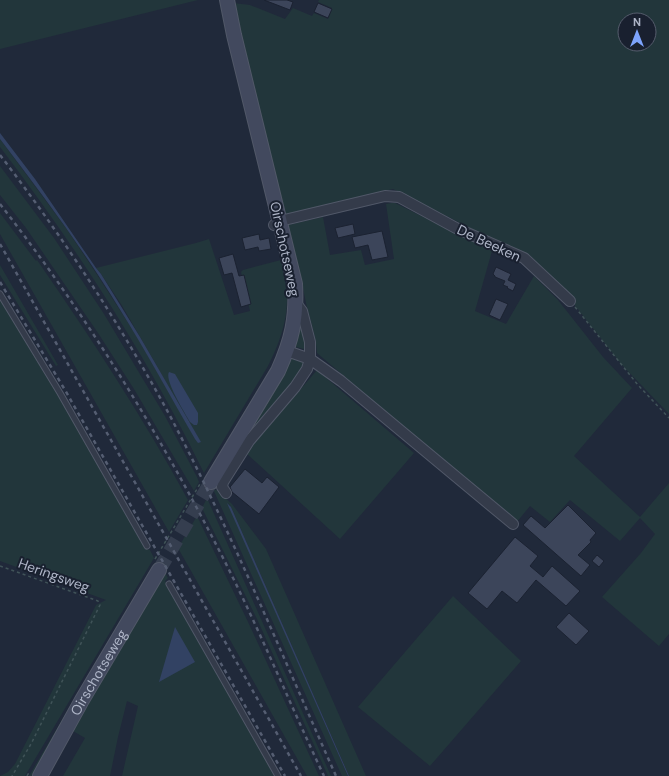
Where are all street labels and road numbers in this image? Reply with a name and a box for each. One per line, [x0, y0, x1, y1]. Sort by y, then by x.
street label: Oirschotseweg [266, 200, 304, 298]
street label: De Beeken [454, 220, 524, 266]
street label: Heringsweg [16, 554, 92, 596]
street label: Oirschotseweg [66, 626, 131, 719]

